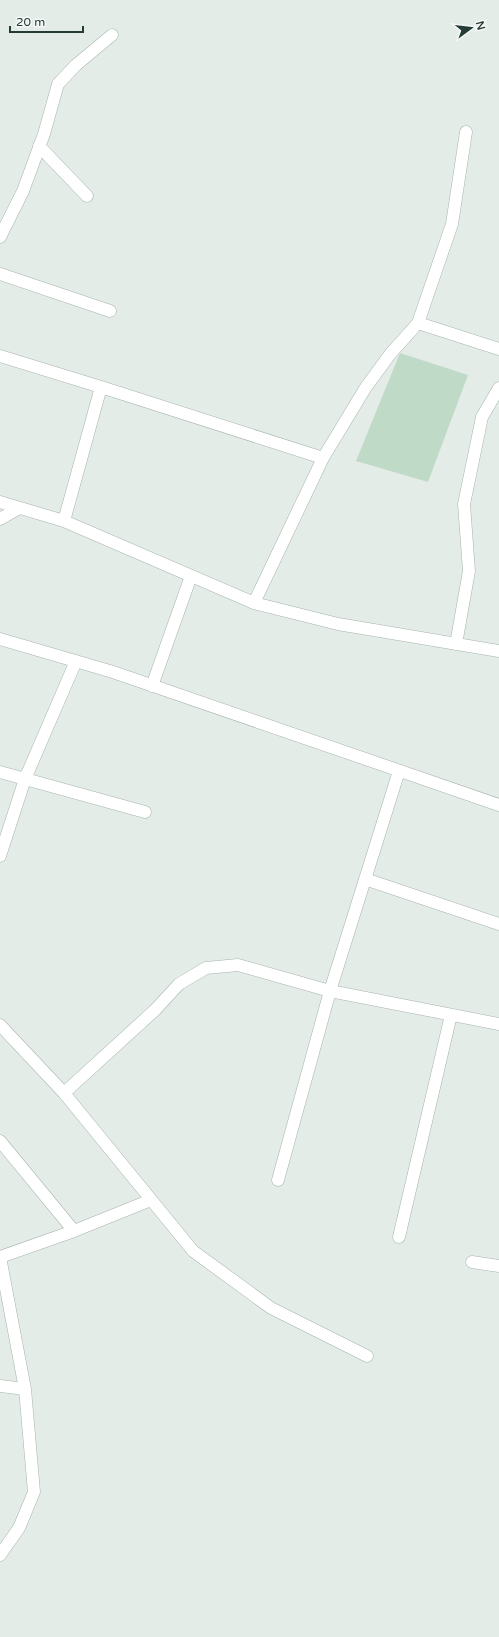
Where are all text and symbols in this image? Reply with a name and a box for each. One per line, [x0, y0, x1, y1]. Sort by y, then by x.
scale bar [10, 8, 83, 34]
north arrow [451, 8, 491, 48]
text: 20 m [16, 15, 45, 29]
text: N [473, 20, 488, 31]

